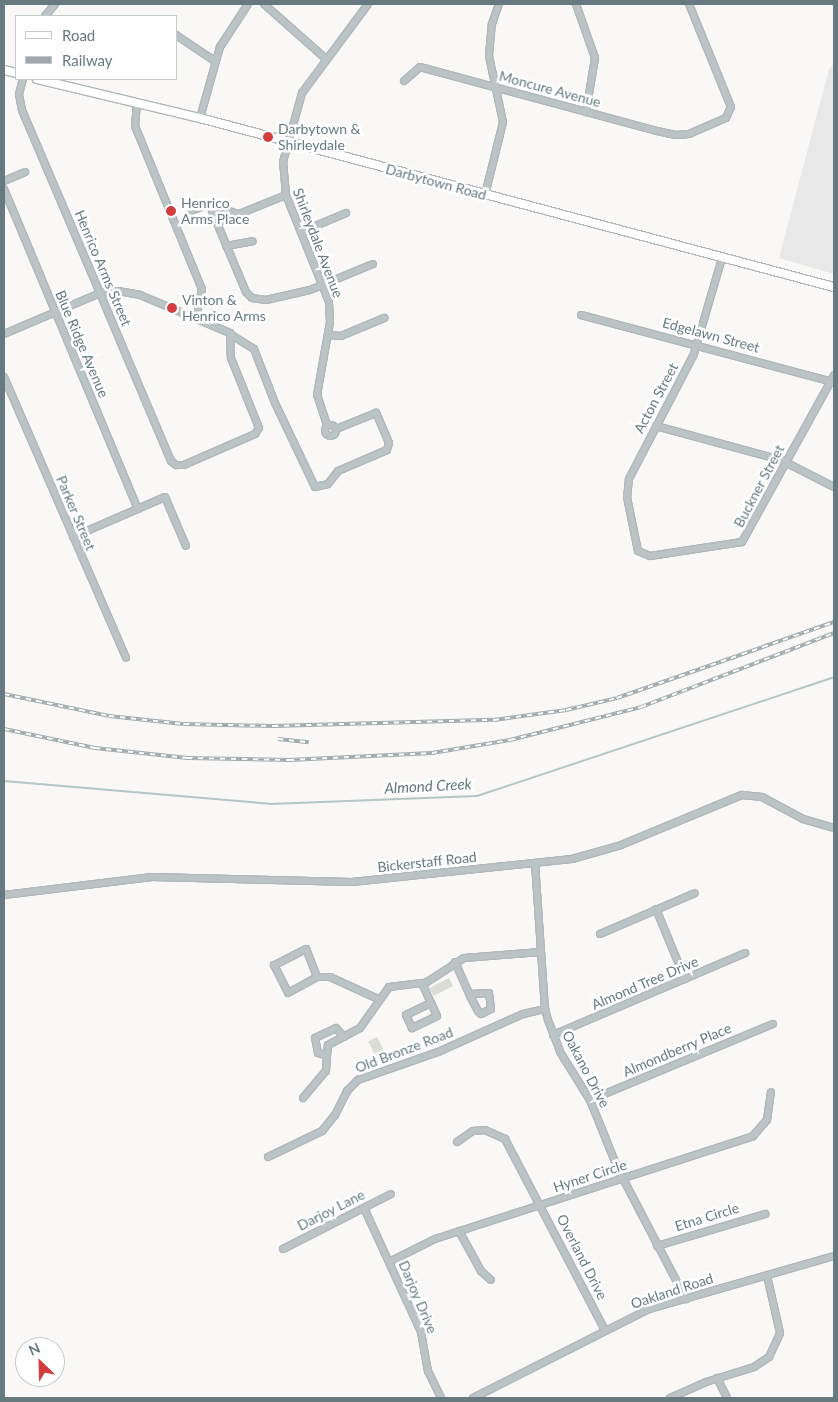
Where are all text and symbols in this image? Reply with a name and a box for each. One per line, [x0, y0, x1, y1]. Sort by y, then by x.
legend [15, 15, 178, 80]
text: Road [62, 26, 95, 44]
text: Railway [62, 51, 113, 69]
street label: Moncure Avenue [497, 67, 603, 111]
place label: Darbytown & Shirleydale [278, 121, 361, 154]
marker: Darbytown & Shirleydale [262, 131, 274, 143]
street label: Darbytown Road [384, 160, 488, 204]
street label: Shirleydale Avenue [289, 186, 347, 300]
place label: Henrico Arms Place [181, 195, 249, 228]
marker: Henrico Arms Place [165, 205, 177, 217]
street label: Henrico Arms Street [71, 207, 135, 329]
street label: Blue Ridge Avenue [52, 288, 112, 400]
place label: Vinton & Henrico Arms [182, 292, 266, 324]
marker: Vinton & Henrico Arms [166, 302, 178, 314]
street label: Edgelawn Street [661, 314, 761, 356]
street label: Acton Street [630, 360, 682, 436]
street label: Buckner Street [730, 442, 788, 530]
street label: Parker Street [53, 473, 99, 553]
water label: Almond Creek [384, 775, 472, 797]
street label: Bickerstaff Road [376, 848, 478, 876]
street label: Almond Tree Drive [589, 953, 701, 1013]
street label: Almondberry Place [620, 1019, 734, 1081]
street label: Old Bronze Road [353, 1024, 455, 1076]
street label: Oakano Drive [559, 1028, 613, 1110]
street label: Hyner Circle [551, 1156, 629, 1196]
street label: Darjoy Lane [294, 1186, 368, 1234]
street label: Etna Circle [673, 1199, 741, 1235]
street label: Overland Drive [553, 1212, 611, 1302]
street label: Darjoy Drive [395, 1258, 441, 1336]
street label: Oakland Road [629, 1270, 715, 1312]
north arrow [15, 1337, 65, 1387]
text: N [26, 1339, 42, 1359]

